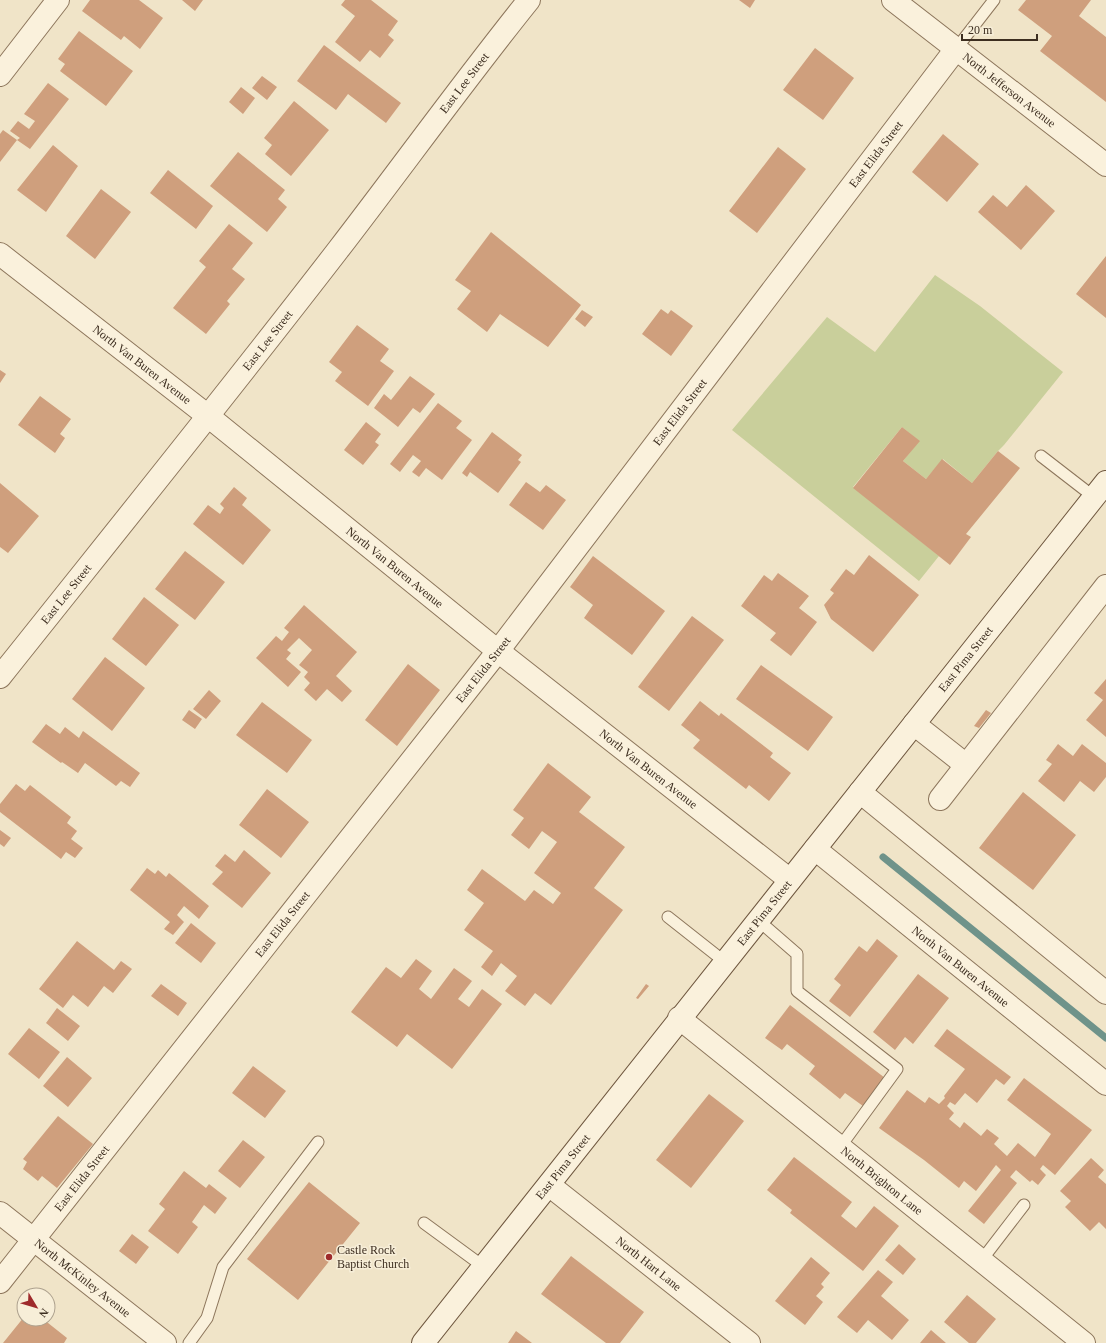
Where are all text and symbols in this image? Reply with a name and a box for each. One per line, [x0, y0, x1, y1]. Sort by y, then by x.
scale bar [962, 16, 1037, 42]
text: 20 m [968, 23, 993, 37]
street label: East Lee Street [437, 49, 492, 116]
street label: North Jefferson Avenue [960, 50, 1058, 130]
street label: East Elida Street [846, 118, 906, 190]
street label: East Lee Street [240, 307, 296, 373]
street label: North Van Buren Avenue [90, 322, 194, 407]
street label: East Elida Street [650, 375, 710, 448]
street label: North Van Buren Avenue [343, 524, 446, 611]
street label: East Lee Street [38, 561, 95, 627]
street label: East Pima Street [935, 623, 996, 695]
street label: East Elida Street [453, 633, 514, 705]
street label: North Van Buren Avenue [597, 726, 700, 812]
street label: East Pima Street [734, 877, 795, 948]
street label: East Elida Street [252, 888, 313, 960]
street label: North Van Buren Avenue [909, 923, 1012, 1010]
street label: East Pima Street [533, 1131, 593, 1202]
street label: East Elida Street [51, 1142, 112, 1214]
street label: North Brighton Lane [838, 1144, 925, 1218]
street label: North Hart Lane [613, 1234, 684, 1294]
street label: North McKinley Avenue [32, 1236, 134, 1320]
place label: Castle Rock Baptist Church [337, 1243, 409, 1271]
marker: Castle Rock Baptist Church [324, 1252, 334, 1262]
north arrow [16, 1287, 56, 1327]

